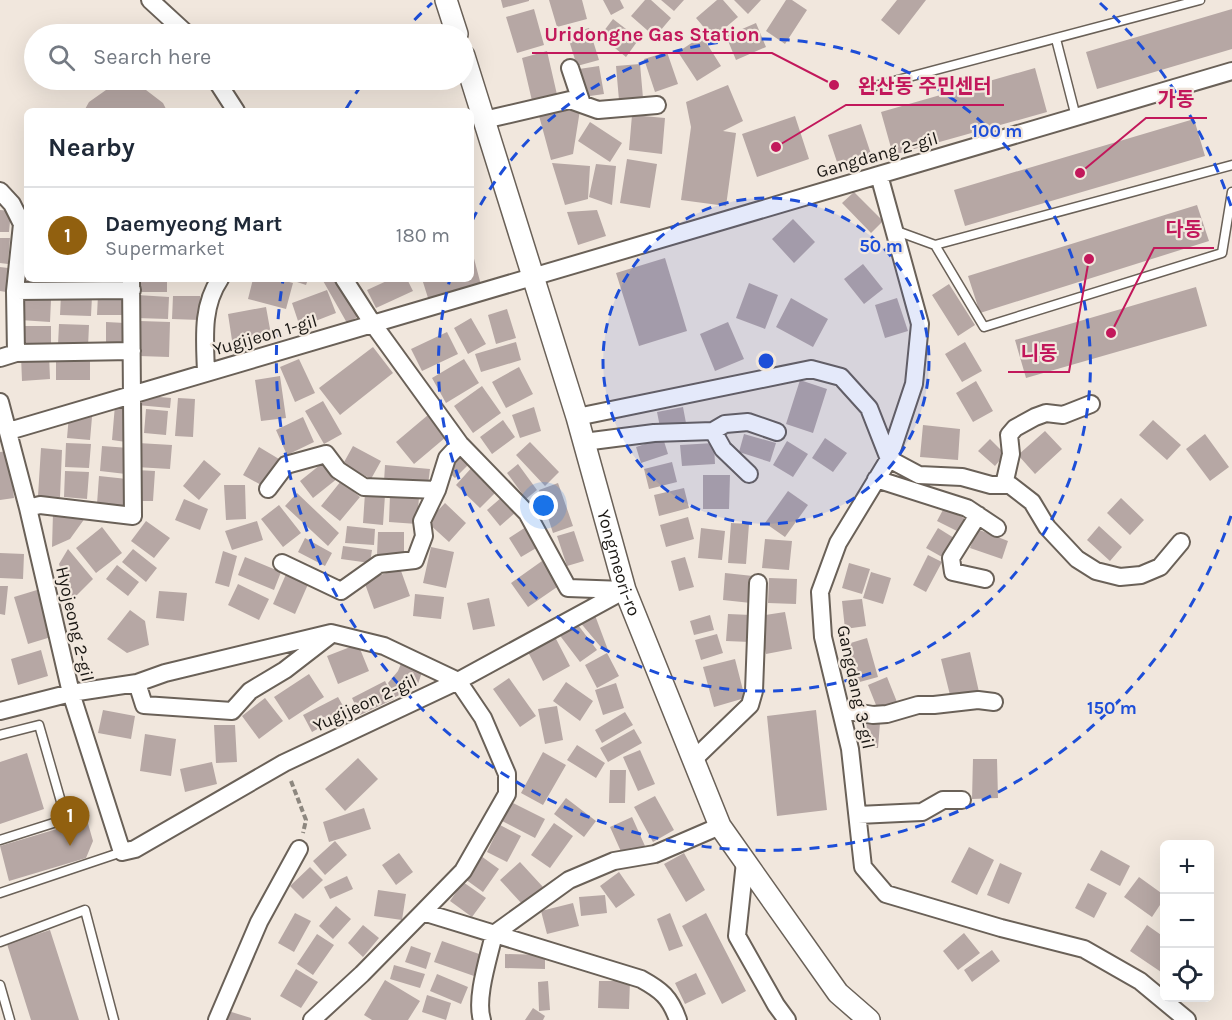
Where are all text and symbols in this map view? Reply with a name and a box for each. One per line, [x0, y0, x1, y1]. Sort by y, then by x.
callout: Uridongne Gas Station [532, 15, 772, 53]
text: Uridongne Gas Station [544, 23, 760, 46]
search box [24, 24, 474, 90]
icon: search [45, 41, 78, 74]
text: Search here [93, 44, 211, 70]
callout: 완산동 주민센터 [846, 67, 1004, 105]
text: 완산동 주민센터 [858, 75, 992, 98]
callout: 가동 [1146, 80, 1207, 118]
text: 가동 [1158, 88, 1194, 111]
text: 100 m [972, 120, 1022, 142]
street label: Gangdang 2-gil [814, 127, 940, 183]
text: Nearby [48, 132, 135, 163]
callout: 다동 [1154, 210, 1214, 248]
text: Daemyeong Mart [105, 211, 282, 237]
text: 다동 [1166, 218, 1202, 241]
text: 1 [64, 224, 71, 247]
text: 180 m [396, 224, 450, 247]
text: 50 m [859, 235, 903, 257]
text: Supermarket [105, 237, 224, 260]
street label: Yugijeon 1-gil [210, 310, 320, 360]
callout: 니동 [1008, 334, 1069, 372]
text: 니동 [1021, 342, 1057, 365]
centre of rings [756, 351, 776, 371]
your location [529, 491, 558, 520]
street label: Yongmeori-ro [592, 507, 645, 619]
street label: Hyojeong 2-gil [51, 564, 99, 684]
street label: Gangdang 3-gil [832, 623, 880, 751]
street label: Yugijeon 2-gil [309, 669, 421, 737]
text: 150 m [1087, 697, 1137, 719]
pin: 1 [50, 796, 90, 846]
map controls [1160, 840, 1214, 1002]
button: + [1160, 840, 1214, 894]
button: − [1160, 894, 1214, 948]
button: locate [1160, 948, 1214, 1002]

